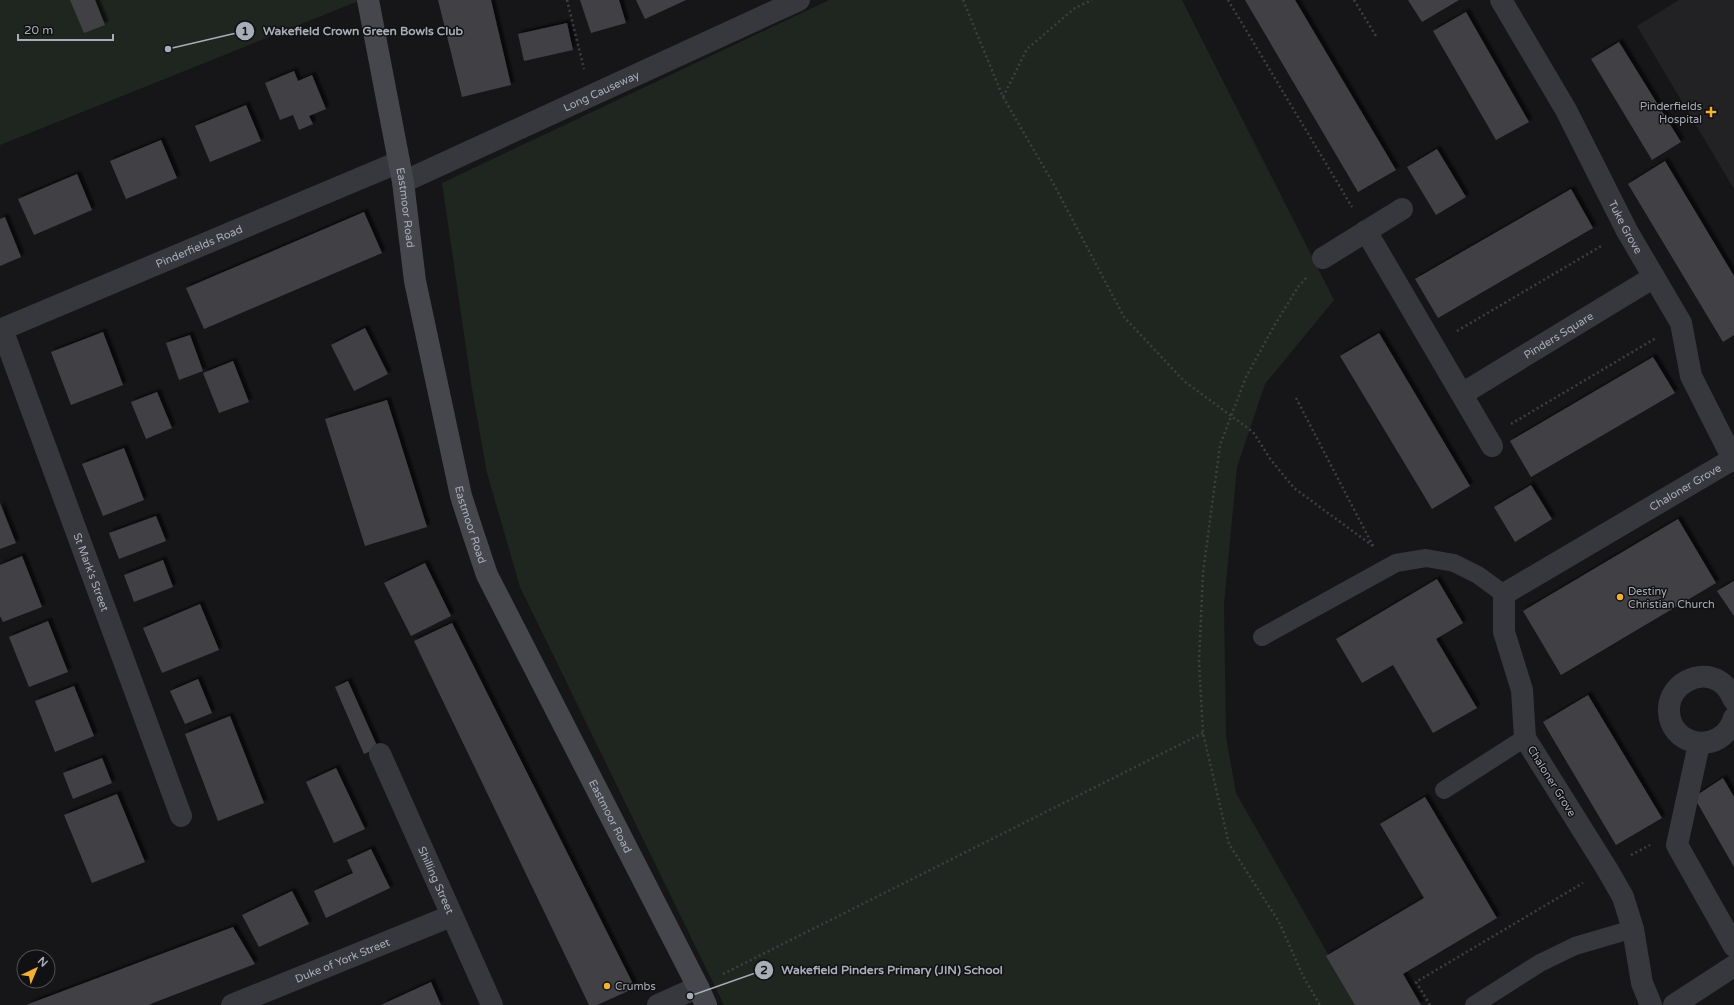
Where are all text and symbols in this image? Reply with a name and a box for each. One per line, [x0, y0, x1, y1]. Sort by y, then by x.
scale bar [18, 16, 113, 42]
callout: Wakefield Crown Green Bowls Club [235, 19, 471, 43]
text: 20 m [24, 23, 53, 37]
text: 1 [241, 24, 249, 38]
text: Wakefield Crown Green Bowls Club [263, 24, 463, 38]
street label: Long Causeway [561, 68, 641, 114]
place label: Pinderfields Hospital [1640, 100, 1702, 126]
marker: Pinderfields Hospital [1705, 106, 1717, 118]
street label: Eastmoor Road [393, 166, 417, 249]
street label: Tuke Grove [1606, 198, 1645, 256]
street label: Pinderfields Road [154, 223, 245, 271]
street label: Pinders Square [1522, 309, 1596, 362]
street label: Chaloner Grove [1647, 461, 1724, 514]
street label: Eastmoor Road [452, 485, 489, 565]
street label: St Mark's Street [71, 531, 111, 613]
place label: Destiny Christian Church [1628, 585, 1715, 611]
marker: Destiny Christian Church [1615, 592, 1625, 602]
street label: Chaloner Grove [1525, 744, 1579, 819]
street label: Eastmoor Road [586, 777, 634, 855]
street label: Shilling Street [415, 845, 456, 916]
street label: Duke of York Street [293, 936, 392, 986]
north arrow [16, 949, 56, 989]
text: N [35, 954, 50, 970]
callout: Wakefield Pinders Primary (JIN) School [754, 958, 1011, 982]
text: 2 [760, 963, 768, 977]
text: Wakefield Pinders Primary (JIN) School [781, 963, 1003, 978]
place label: Crumbs [615, 980, 656, 993]
marker: Crumbs [602, 981, 612, 991]

